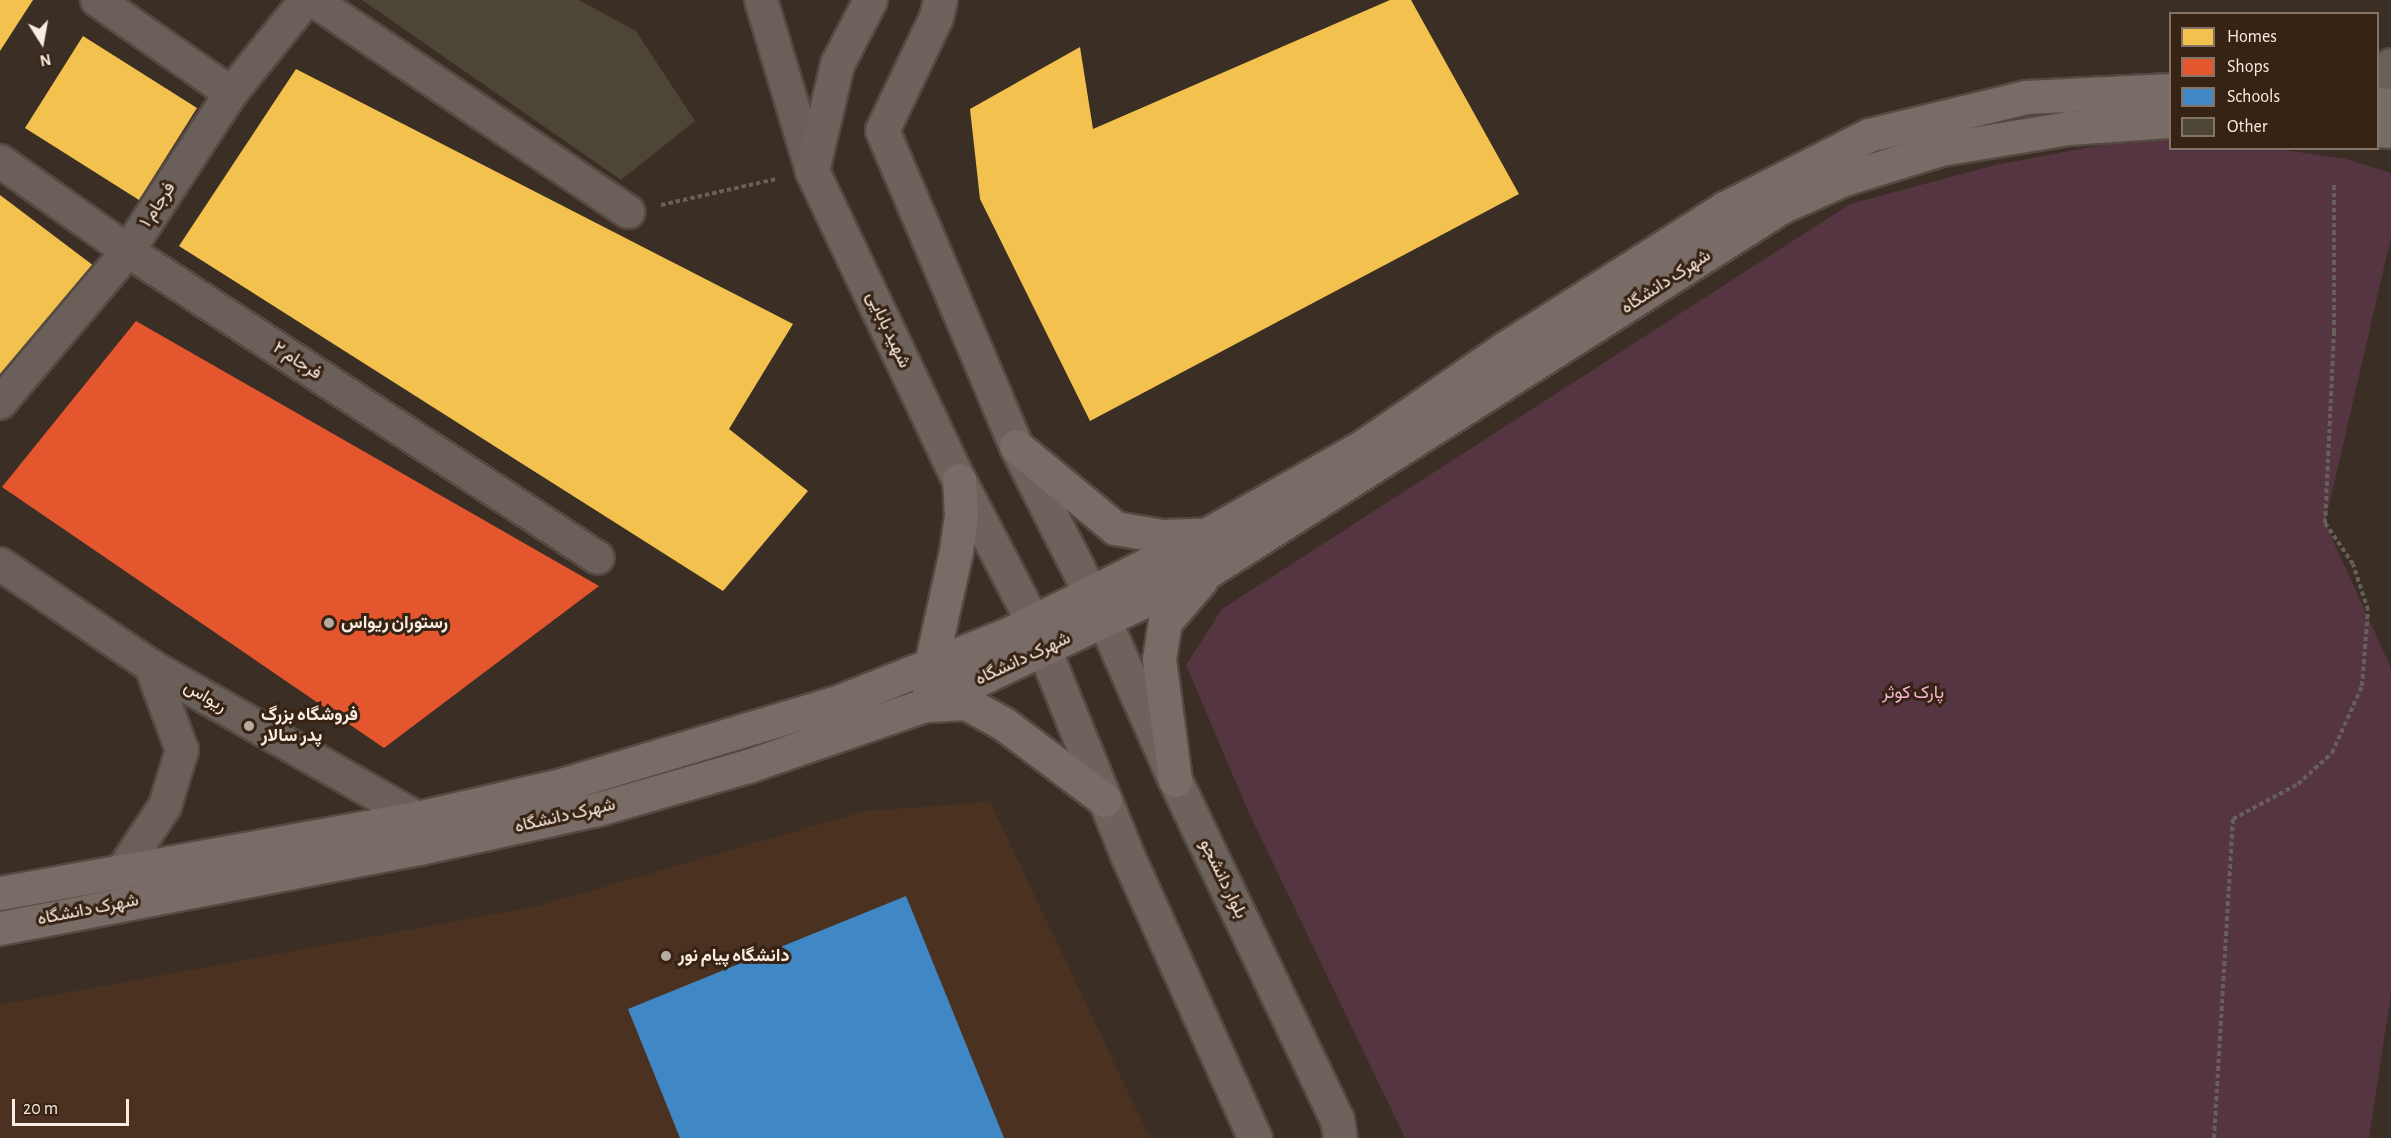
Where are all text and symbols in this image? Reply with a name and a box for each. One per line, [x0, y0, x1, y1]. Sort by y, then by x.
north arrow [12, 12, 72, 72]
legend [2169, 12, 2379, 150]
text: Homes [2227, 28, 2277, 46]
text: N [38, 51, 52, 69]
text: Shops [2227, 58, 2269, 76]
text: Schools [2227, 88, 2280, 106]
text: Other [2227, 118, 2268, 136]
street label: فرجام ۱ [135, 178, 181, 232]
street label: شهرک دانشگاه [1617, 245, 1715, 319]
street label: شهید بابایی [861, 288, 915, 372]
street label: فرجام ۲ [269, 337, 325, 385]
place label: رستوران ریواس [341, 612, 448, 634]
marker: رستوران ریواس [322, 616, 336, 630]
street label: شهرک دانشگاه [972, 628, 1074, 690]
street label: ریواس [180, 676, 230, 718]
park label: پارک کوثر [1882, 682, 1944, 704]
place label: فروشگاه بزرگ پدر سالار [261, 705, 358, 748]
marker: فروشگاه بزرگ پدر سالار [242, 719, 256, 733]
street label: شهرک دانشگاه [513, 794, 617, 838]
street label: بلوار دانشجو [1195, 836, 1251, 922]
street label: شهرک دانشگاه [36, 890, 140, 930]
place label: دانشگاه پیام نور [678, 945, 789, 967]
marker: دانشگاه پیام نور [659, 949, 673, 963]
scale bar [15, 1087, 132, 1125]
text: 20 m [23, 1100, 58, 1118]

